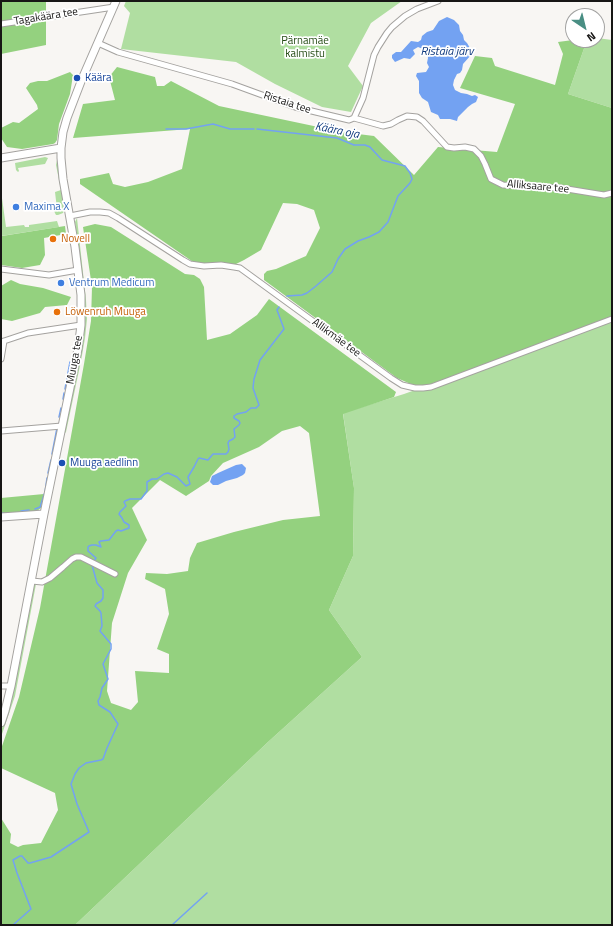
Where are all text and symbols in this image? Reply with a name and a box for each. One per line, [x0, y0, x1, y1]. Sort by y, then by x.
street label: Tagakäära tee [13, 5, 79, 29]
north arrow [565, 8, 605, 48]
text: N [584, 28, 599, 46]
park label: Pärnamäe kalmistu [281, 34, 329, 60]
water label: Ristaia järv [420, 45, 474, 59]
place label: Käära [85, 71, 112, 85]
marker: Käära [72, 73, 82, 83]
street label: Ristaia tee [262, 89, 312, 117]
water label: Käära oja [314, 120, 360, 142]
street label: Alliksaare tee [506, 178, 570, 196]
place label: Maxima X [24, 200, 69, 214]
marker: Maxima X [11, 202, 21, 212]
place label: Novell [61, 232, 90, 246]
marker: Novell [48, 234, 58, 244]
place label: Ventrum Medicum [69, 276, 154, 290]
marker: Ventrum Medicum [56, 278, 66, 288]
place label: Löwenruh Muuga [65, 305, 146, 319]
marker: Löwenruh Muuga [52, 307, 62, 317]
street label: Allikmäe tee [309, 316, 363, 360]
street label: Muuga tee [64, 334, 86, 386]
place label: Muuga aedlinn [70, 456, 138, 470]
marker: Muuga aedlinn [57, 458, 67, 468]

